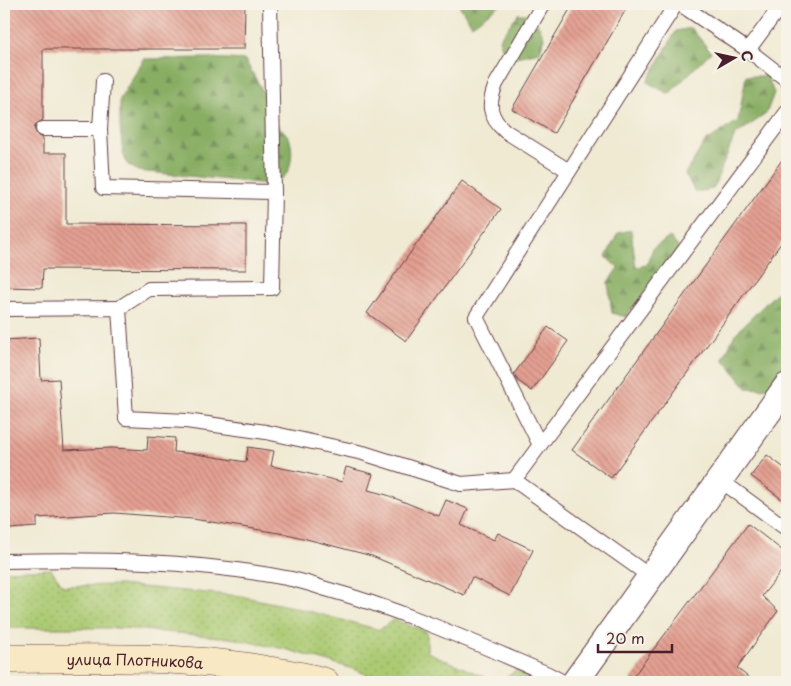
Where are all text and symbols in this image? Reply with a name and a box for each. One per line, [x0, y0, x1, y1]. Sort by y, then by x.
north arrow [708, 32, 758, 82]
text: С [736, 49, 759, 63]
scale bar [598, 621, 672, 653]
text: 20 m [606, 626, 645, 649]
street label: улица Плотникова [66, 647, 205, 674]

